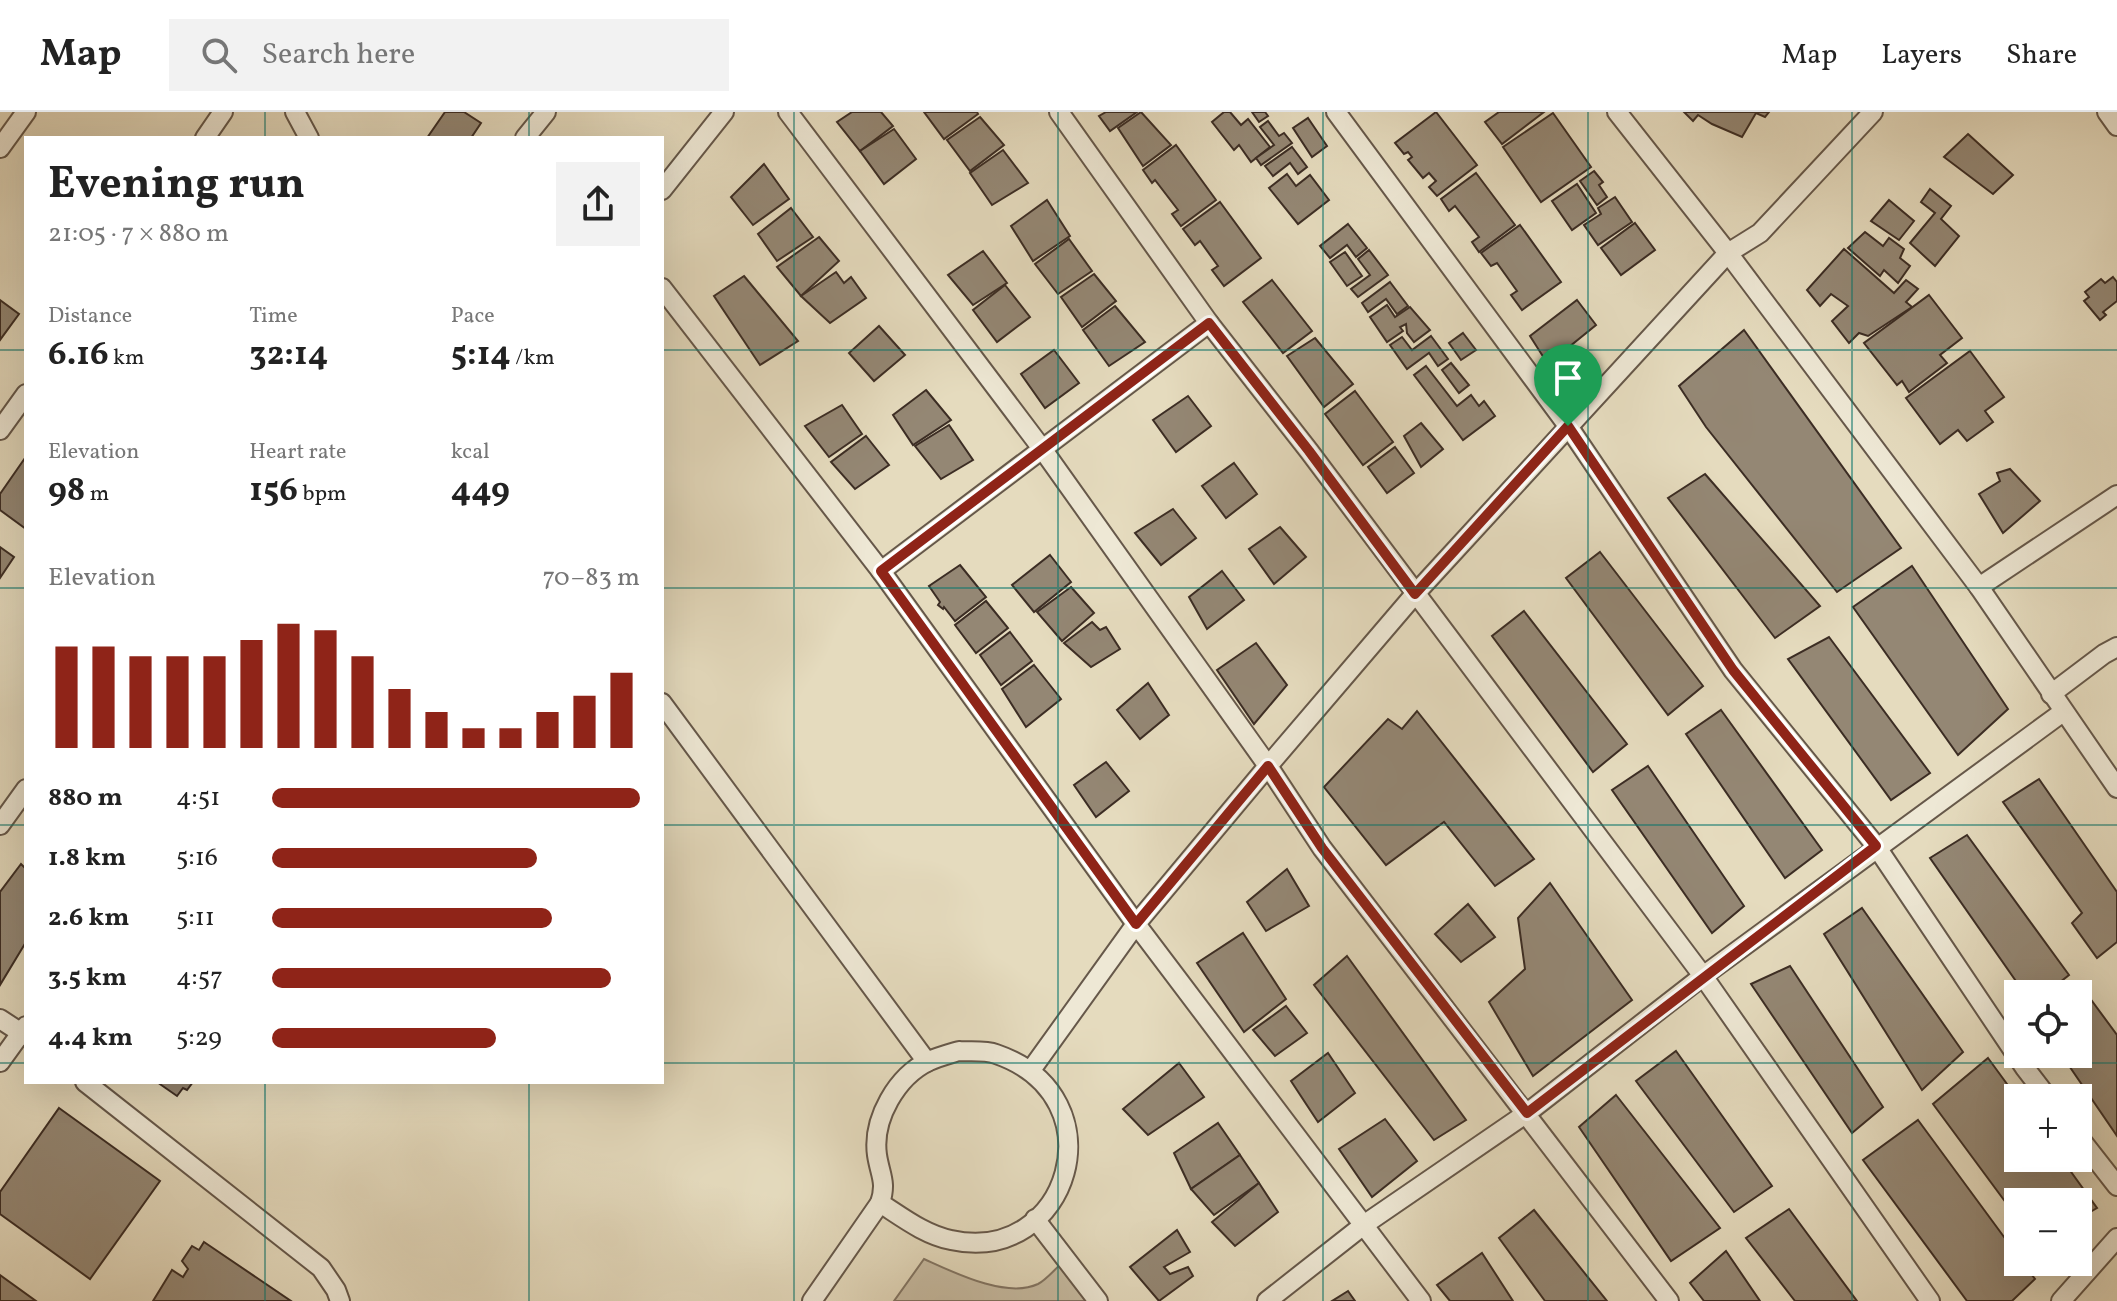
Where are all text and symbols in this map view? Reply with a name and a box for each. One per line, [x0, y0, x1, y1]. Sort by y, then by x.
search box [169, 19, 729, 91]
text: Map [40, 29, 121, 82]
icon: search [197, 33, 241, 77]
text: Search here [261, 34, 415, 76]
text: Map [1781, 36, 1837, 75]
text: Layers [1881, 36, 1962, 75]
text: Share [2006, 36, 2077, 75]
text: Evening run [48, 155, 305, 216]
button: share [556, 162, 640, 246]
text: 21:05 · 7 × 880 m [48, 216, 229, 252]
text: Distance [48, 301, 132, 332]
text: Time [249, 301, 298, 332]
text: Pace [451, 301, 495, 332]
text: 6.16 [48, 332, 109, 379]
text: 32:14 [249, 332, 328, 379]
text: 5:14 [451, 332, 511, 379]
text: km [109, 343, 145, 374]
text: /km [511, 343, 555, 374]
pin [1534, 344, 1602, 426]
icon: arrive [1546, 356, 1590, 400]
text: Elevation [48, 437, 139, 468]
text: Heart rate [249, 437, 346, 468]
text: kcal [451, 437, 490, 468]
text: 98 [48, 468, 85, 515]
text: 156 [249, 468, 298, 515]
text: 449 [451, 468, 510, 515]
text: m [85, 479, 109, 510]
text: bpm [298, 479, 347, 510]
text: Elevation [48, 560, 156, 596]
text: 70–83 m [543, 560, 640, 596]
text: 880 m [48, 780, 123, 816]
text: 4:51 [176, 780, 220, 816]
text: 1.8 km [48, 840, 126, 876]
text: 5:16 [176, 840, 218, 876]
text: 2.6 km [48, 900, 129, 936]
text: 5:11 [176, 900, 215, 936]
text: 3.5 km [48, 960, 127, 996]
text: 4:57 [176, 960, 223, 996]
map controls [2004, 980, 2092, 1276]
button: locate [2004, 980, 2092, 1068]
text: 4.4 km [48, 1020, 133, 1056]
text: 5:29 [176, 1020, 222, 1056]
button: + [2004, 1084, 2092, 1172]
button: − [2004, 1188, 2092, 1276]

